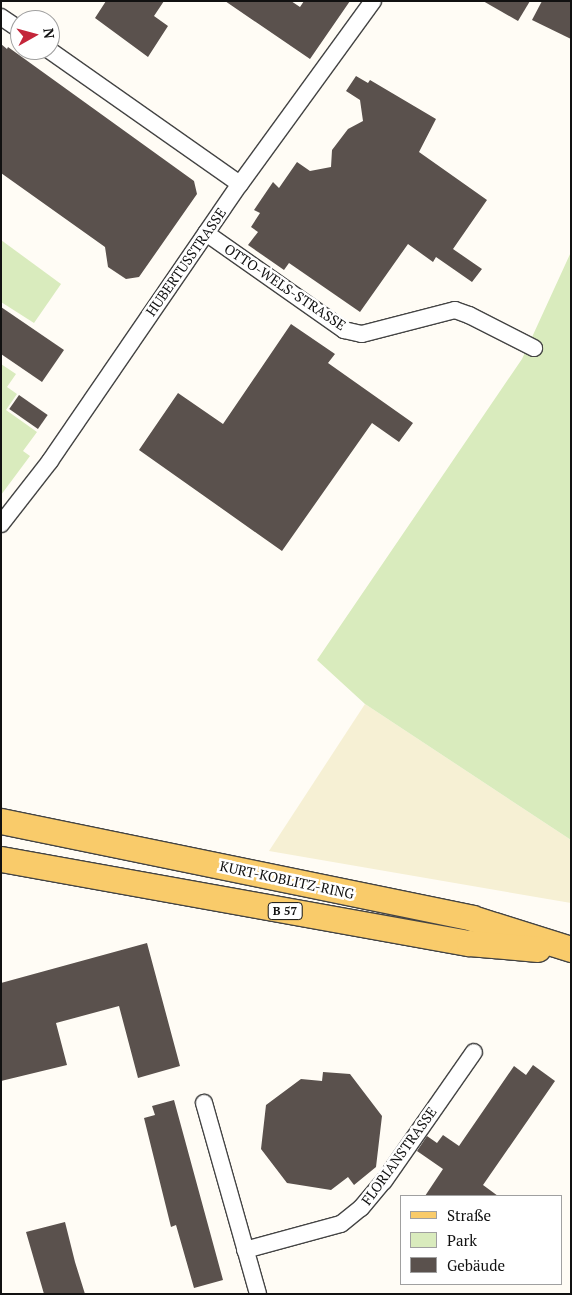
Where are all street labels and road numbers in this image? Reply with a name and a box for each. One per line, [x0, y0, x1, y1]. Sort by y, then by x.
street label: HUBERTUSSTRASSE [142, 205, 230, 319]
street label: OTTO-WELS-STRASSE [221, 240, 349, 334]
street label: KURT-KOBLITZ-RING [218, 858, 356, 902]
road number: B 57 [268, 901, 302, 920]
street label: FLORIANSTRASSE [358, 1104, 440, 1208]

